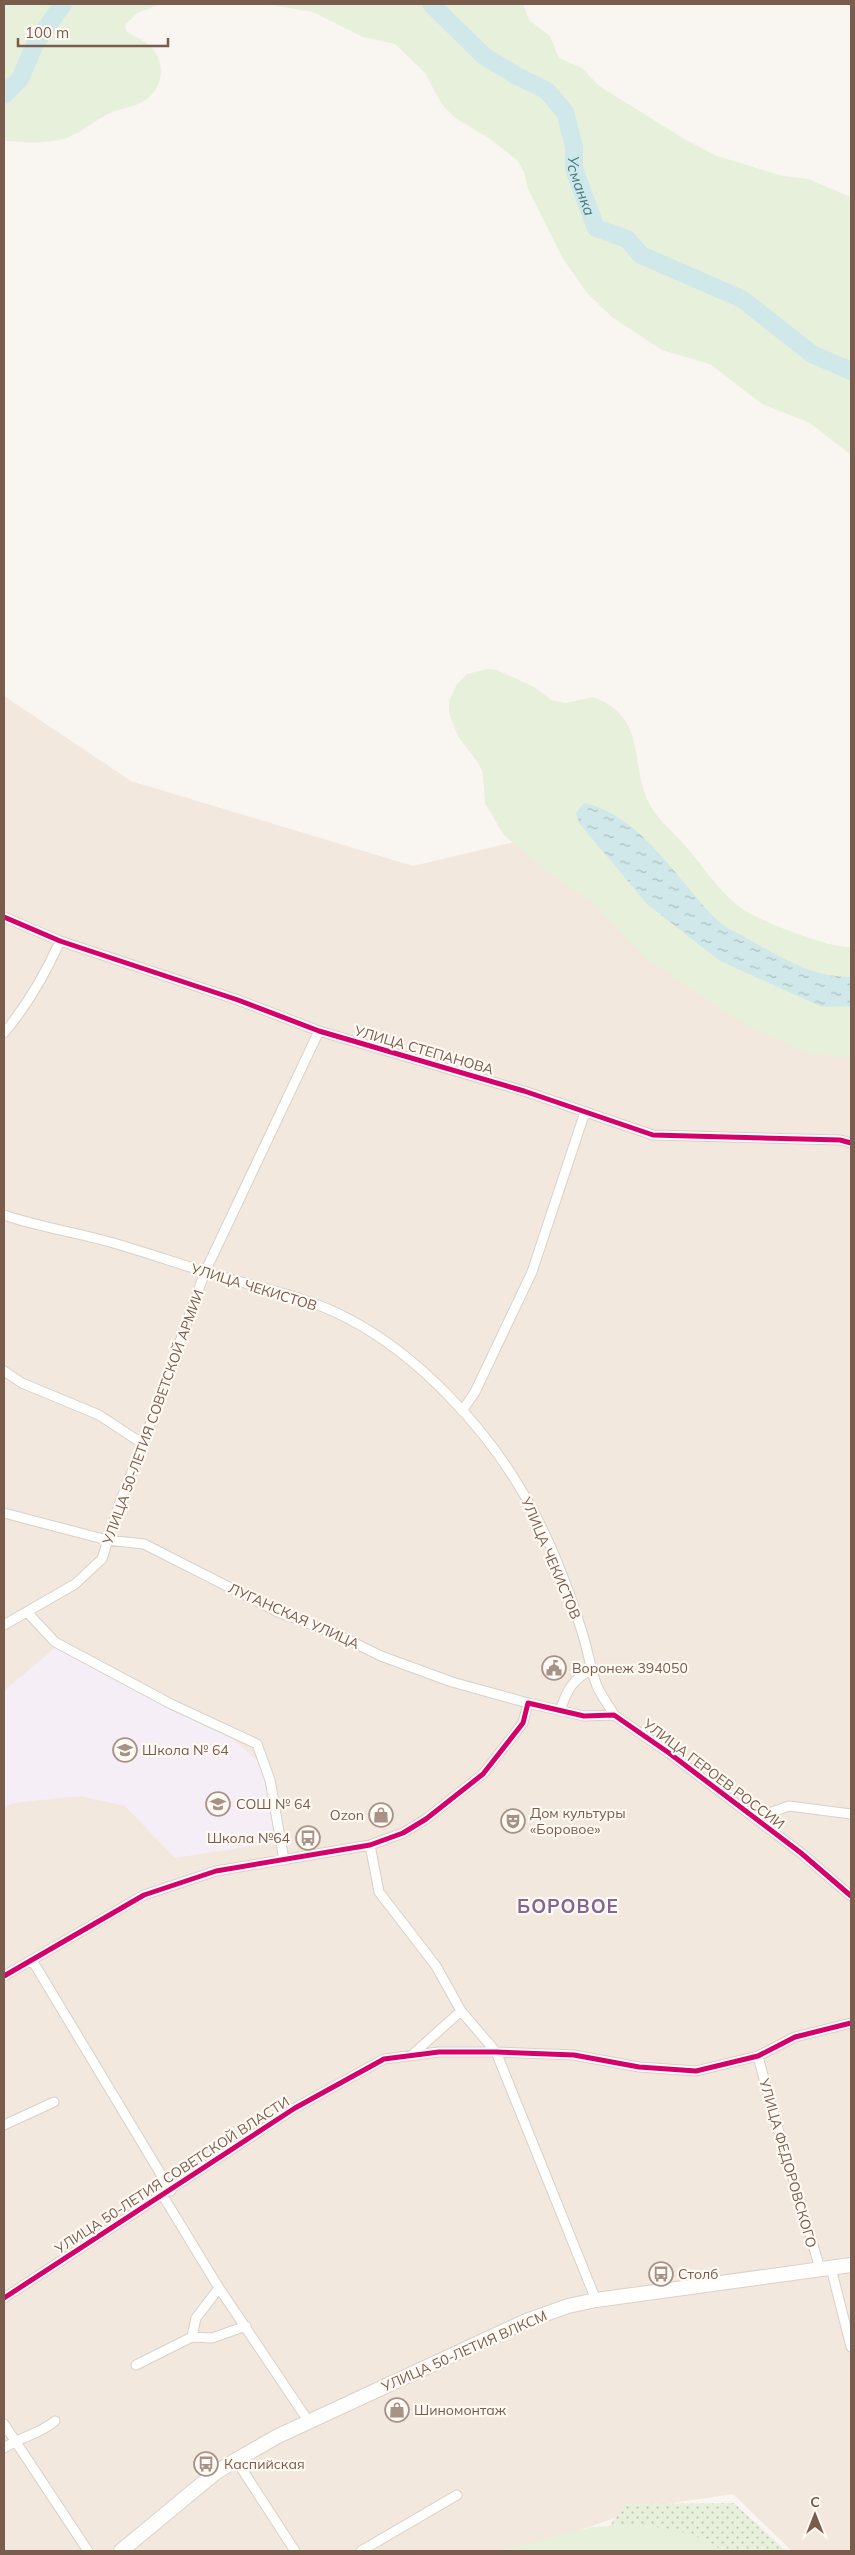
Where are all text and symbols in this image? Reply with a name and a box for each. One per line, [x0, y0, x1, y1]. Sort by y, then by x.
scale bar [18, 15, 168, 47]
text: 100 m [25, 23, 69, 42]
water label: Усманка [565, 156, 600, 218]
street label: УЛИЦА СТЕПАНОВА [351, 1021, 496, 1079]
street label: УЛИЦА ЧЕКИСТОВ [188, 1259, 319, 1315]
street label: УЛИЦА 50-ЛЕТИЯ СОВЕТСКОЙ АРМИИ [98, 1287, 208, 1548]
street label: УЛИЦА ЧЕКИСТОВ [517, 1493, 585, 1622]
street label: ЛУГАНСКАЯ УЛИЦА [226, 1579, 363, 1653]
public building icon: Воронеж 394050 [541, 1655, 567, 1681]
place label: Воронеж 394050 [572, 1659, 688, 1677]
street label: УЛИЦА ГЕРОЕВ РОССИИ [639, 1714, 788, 1833]
school or university icon: Школа № 64 [112, 1737, 138, 1763]
place label: Школа № 64 [142, 1741, 229, 1759]
school or university icon: СОШ № 64 [205, 1791, 231, 1817]
place label: СОШ № 64 [236, 1795, 311, 1813]
shop icon: Ozon [368, 1802, 394, 1828]
place label: Дом культуры «Боровое» [530, 1804, 626, 1838]
place label: Ozon [330, 1806, 364, 1824]
theatre icon: Дом культуры «Боровое» [500, 1808, 526, 1834]
bus stop icon: Школа №64 [295, 1825, 321, 1851]
place label: Школа №64 [207, 1829, 291, 1847]
district label: БОРОВОЕ [517, 1894, 619, 1918]
street label: УЛИЦА ФЕДОРОВСКОГО [755, 2075, 821, 2250]
street label: УЛИЦА 50-ЛЕТИЯ СОВЕТСКОЙ ВЛАСТИ [50, 2092, 293, 2258]
bus stop icon: Столб [648, 2261, 674, 2287]
place label: Столб [678, 2265, 718, 2283]
street label: УЛИЦА 50-ЛЕТИЯ ВЛКСМ [378, 2306, 550, 2396]
shop icon: Шиномонтаж [384, 2397, 410, 2423]
place label: Шиномонтаж [414, 2401, 507, 2419]
bus stop icon: Каспийская [193, 2451, 219, 2477]
place label: Каспийская [224, 2455, 305, 2473]
north arrow [790, 2490, 840, 2540]
text: С [810, 2493, 820, 2511]

